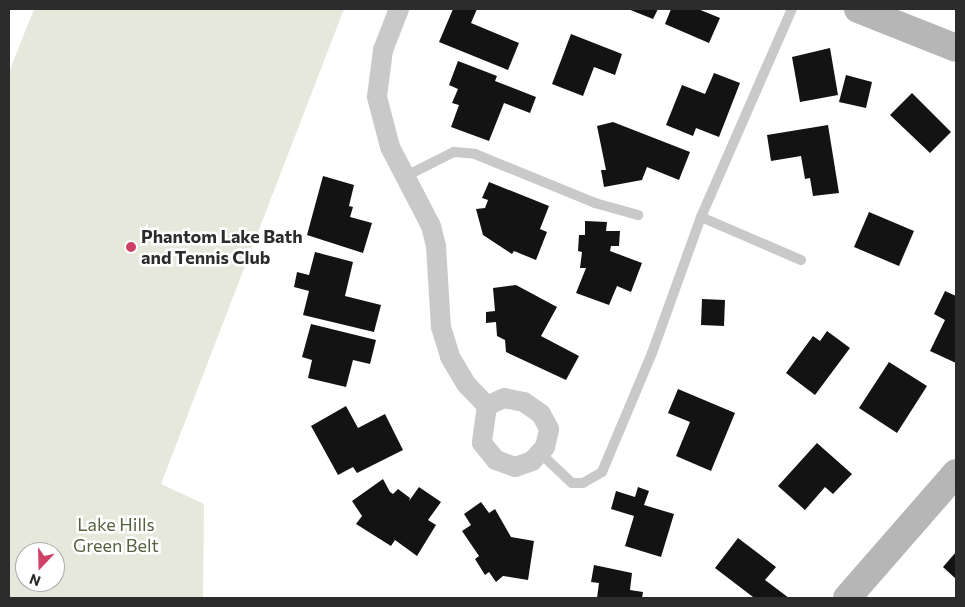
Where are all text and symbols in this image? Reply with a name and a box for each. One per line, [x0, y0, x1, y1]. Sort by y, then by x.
place label: Phantom Lake Bath and Tennis Club [141, 226, 303, 268]
marker: Phantom Lake Bath and Tennis Club [125, 241, 137, 253]
park label: Lake Hills Green Belt [73, 514, 159, 556]
north arrow [15, 542, 65, 592]
text: N [27, 571, 43, 590]

